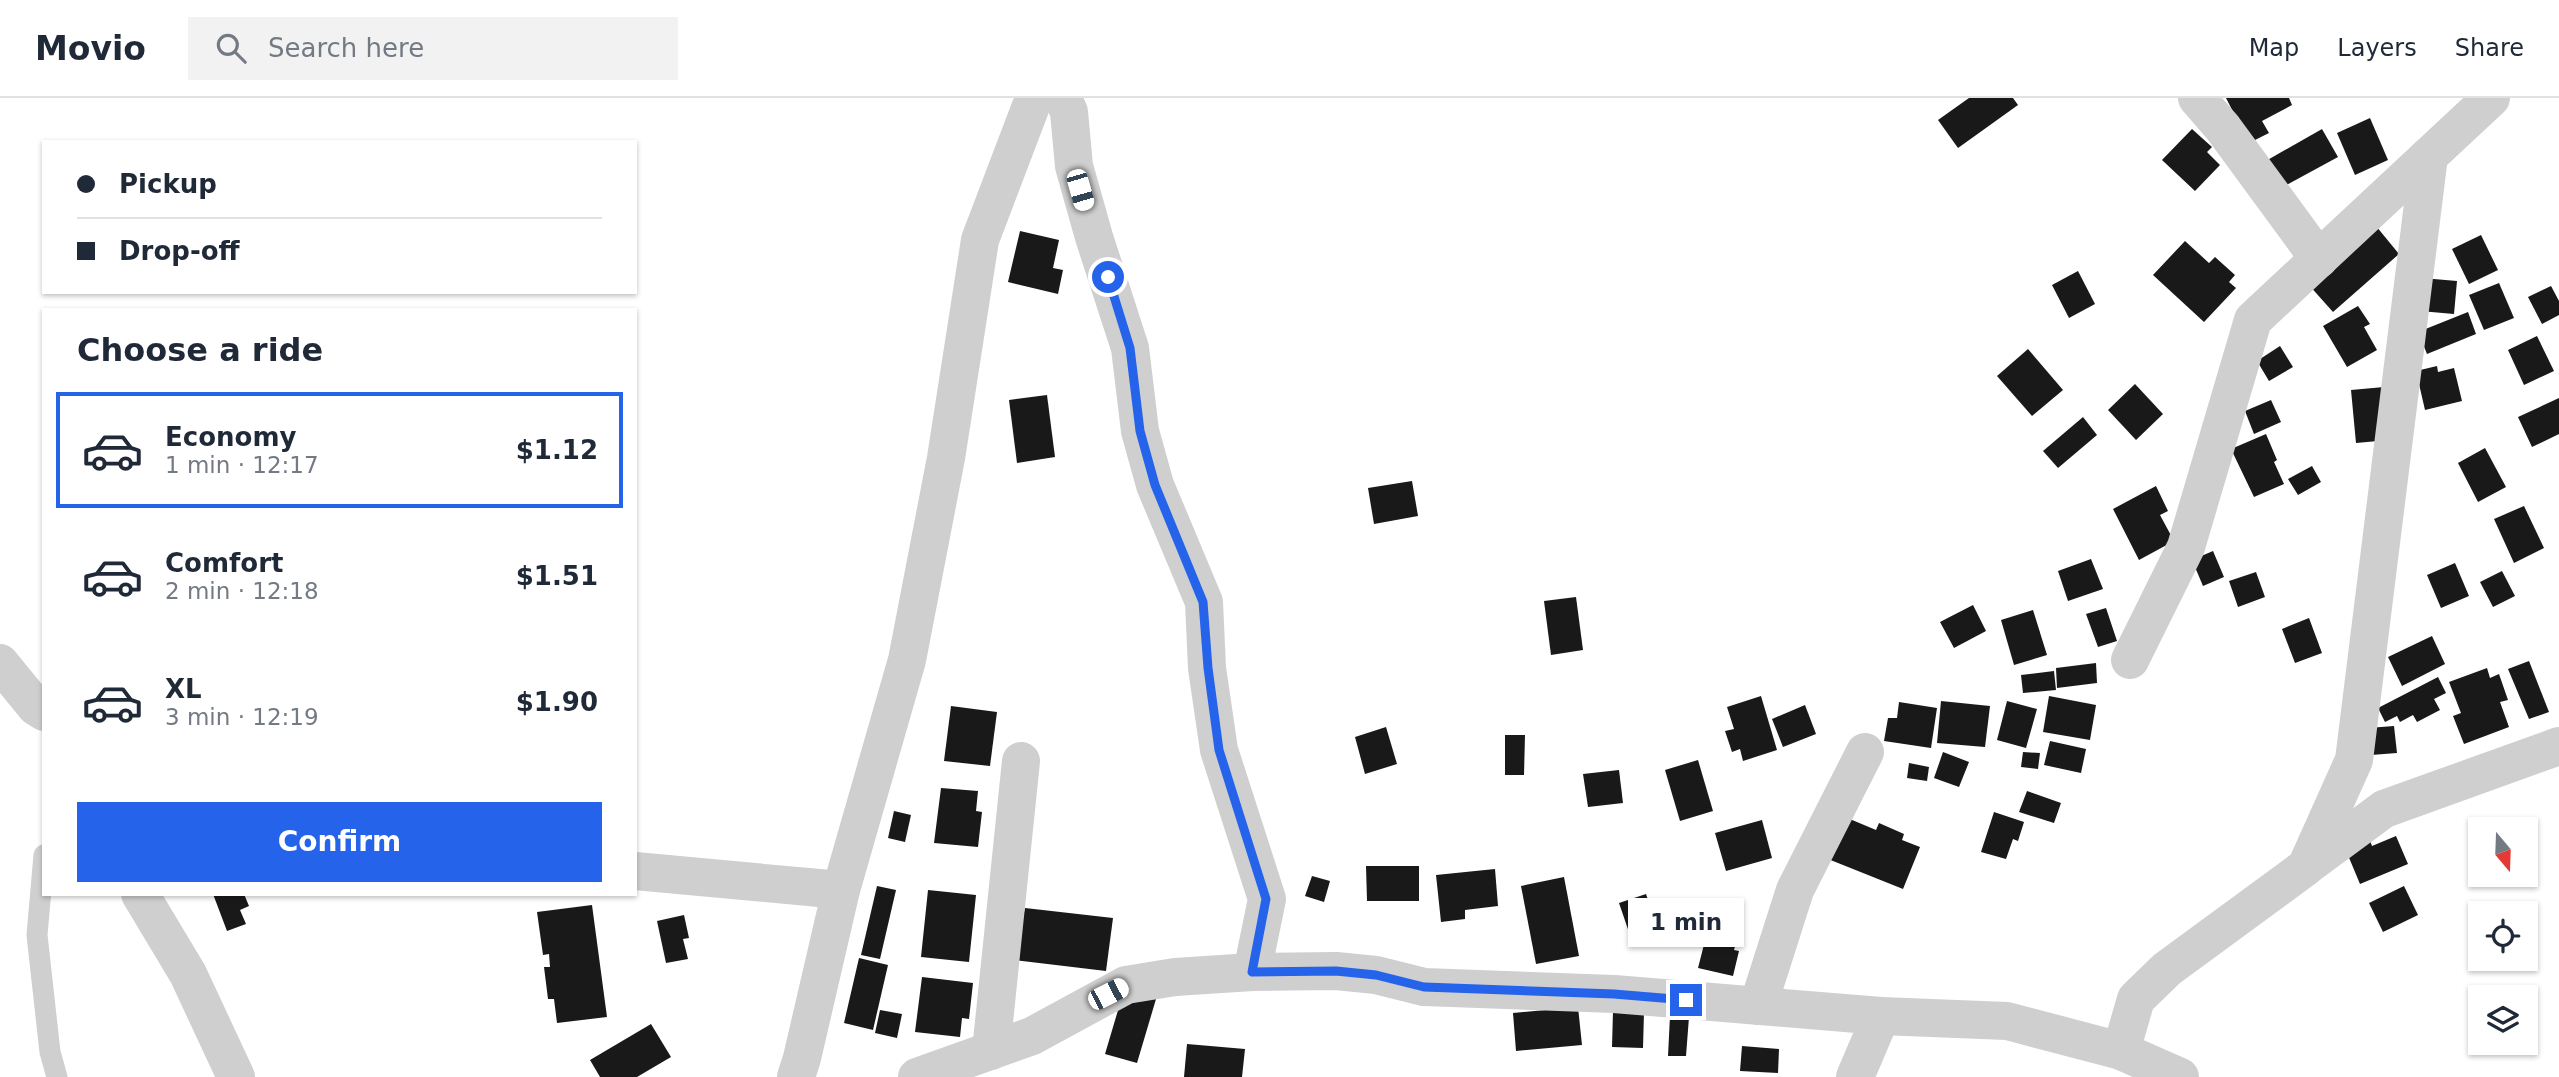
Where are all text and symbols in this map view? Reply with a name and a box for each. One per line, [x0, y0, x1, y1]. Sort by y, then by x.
search box [188, 17, 678, 80]
text: Movio [35, 29, 146, 68]
icon: search [212, 29, 250, 67]
text: Search here [268, 33, 424, 63]
text: Map [2249, 34, 2299, 62]
text: Layers [2337, 34, 2417, 62]
text: Share [2455, 34, 2524, 62]
car [1065, 167, 1096, 213]
text: Pickup [119, 169, 217, 199]
text: Drop-off [119, 236, 240, 266]
route start [1092, 261, 1124, 293]
text: Choose a ride [77, 331, 323, 369]
icon: car [81, 419, 144, 482]
text: Economy [165, 422, 296, 452]
text: $1.12 [516, 435, 598, 465]
text: 1 min · 12:17 [165, 452, 319, 478]
icon: car [81, 545, 144, 608]
text: Comfort [165, 548, 283, 578]
text: $1.51 [516, 561, 598, 591]
text: 2 min · 12:18 [165, 578, 319, 604]
icon: car [81, 671, 144, 734]
text: XL [165, 674, 202, 704]
text: $1.90 [516, 687, 598, 717]
text: 3 min · 12:19 [165, 704, 319, 730]
button: Confirm [77, 802, 602, 882]
north arrow [2468, 817, 2538, 887]
map controls [2468, 817, 2538, 1055]
callout: 1 min [1628, 898, 1744, 948]
button: locate [2468, 901, 2538, 971]
text: 1 min [1650, 909, 1722, 935]
car [1085, 975, 1132, 1013]
route end [1670, 984, 1702, 1016]
button: layers [2468, 985, 2538, 1055]

